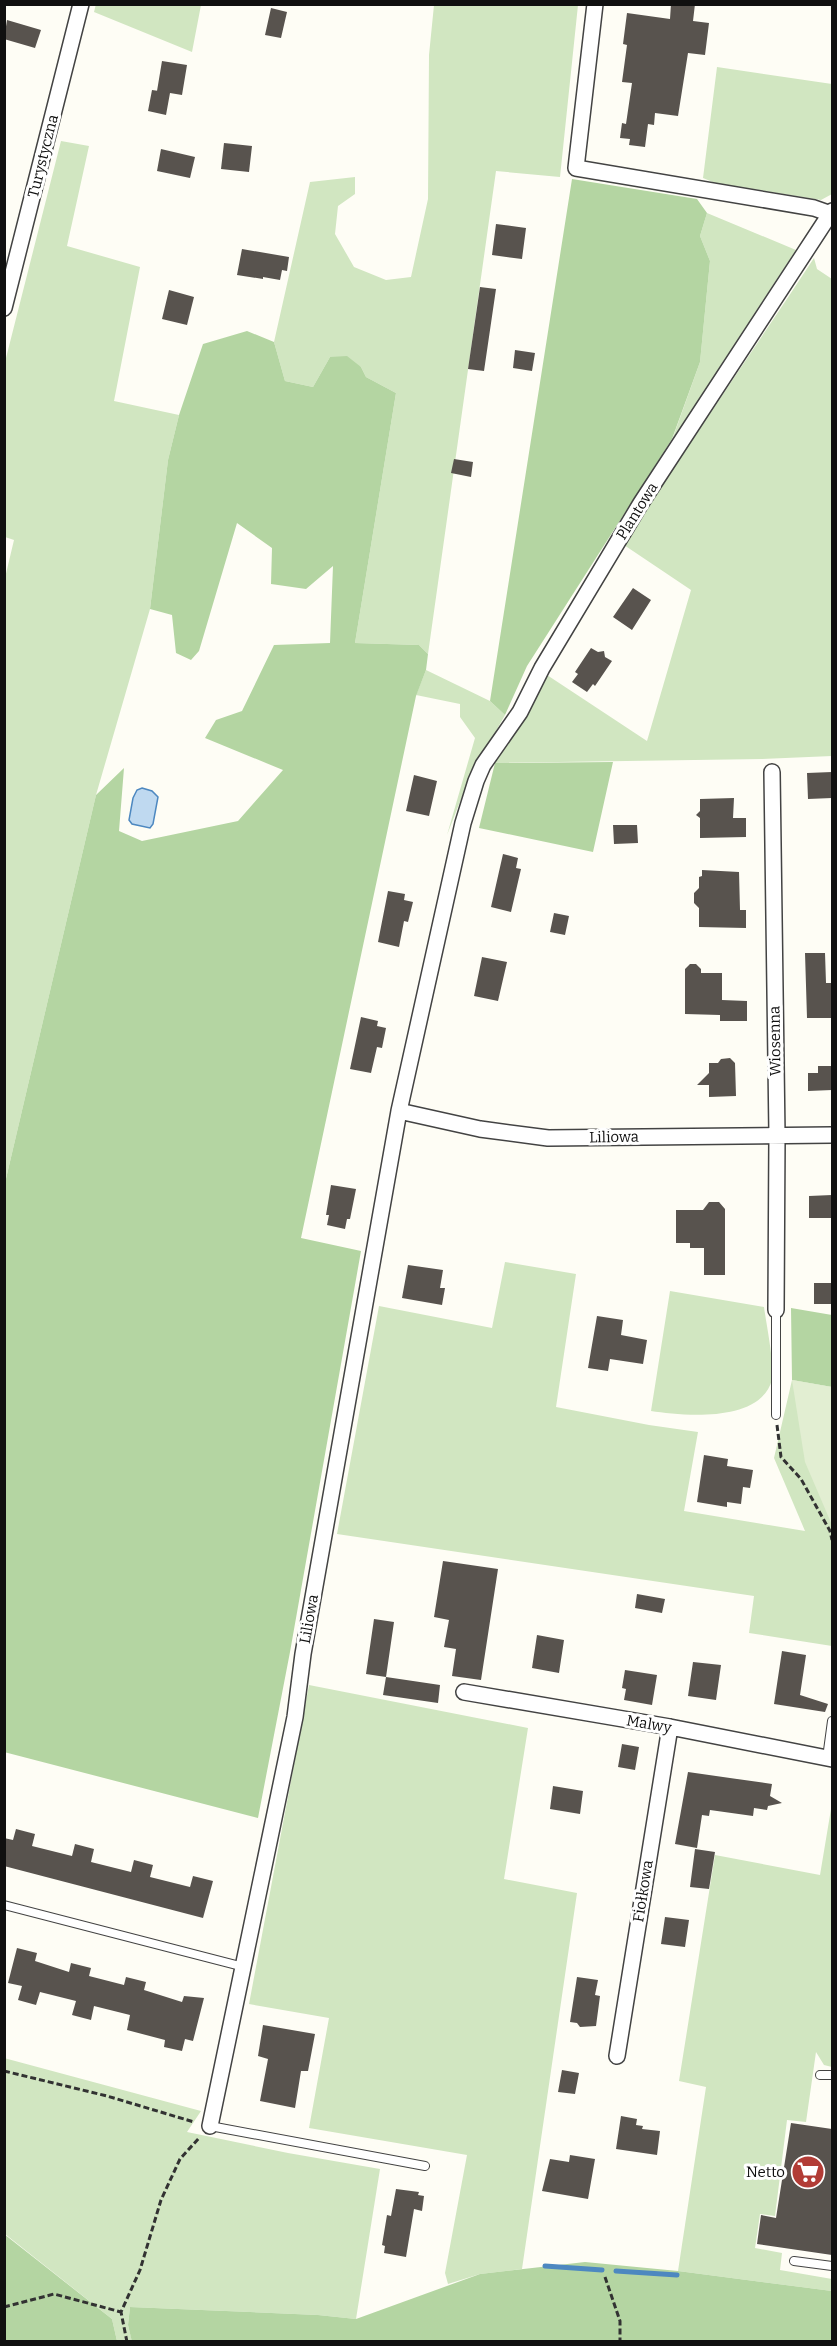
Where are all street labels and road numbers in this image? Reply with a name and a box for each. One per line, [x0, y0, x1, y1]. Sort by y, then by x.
street label: Turystyczna [24, 113, 62, 199]
street label: Plantowa [612, 479, 662, 543]
street label: Wiosenna [765, 1006, 785, 1076]
street label: Liliowa [589, 1128, 639, 1146]
street label: Liliowa [296, 1593, 322, 1645]
street label: Malwy [625, 1711, 673, 1737]
street label: Fiołkowa [629, 1859, 657, 1923]

